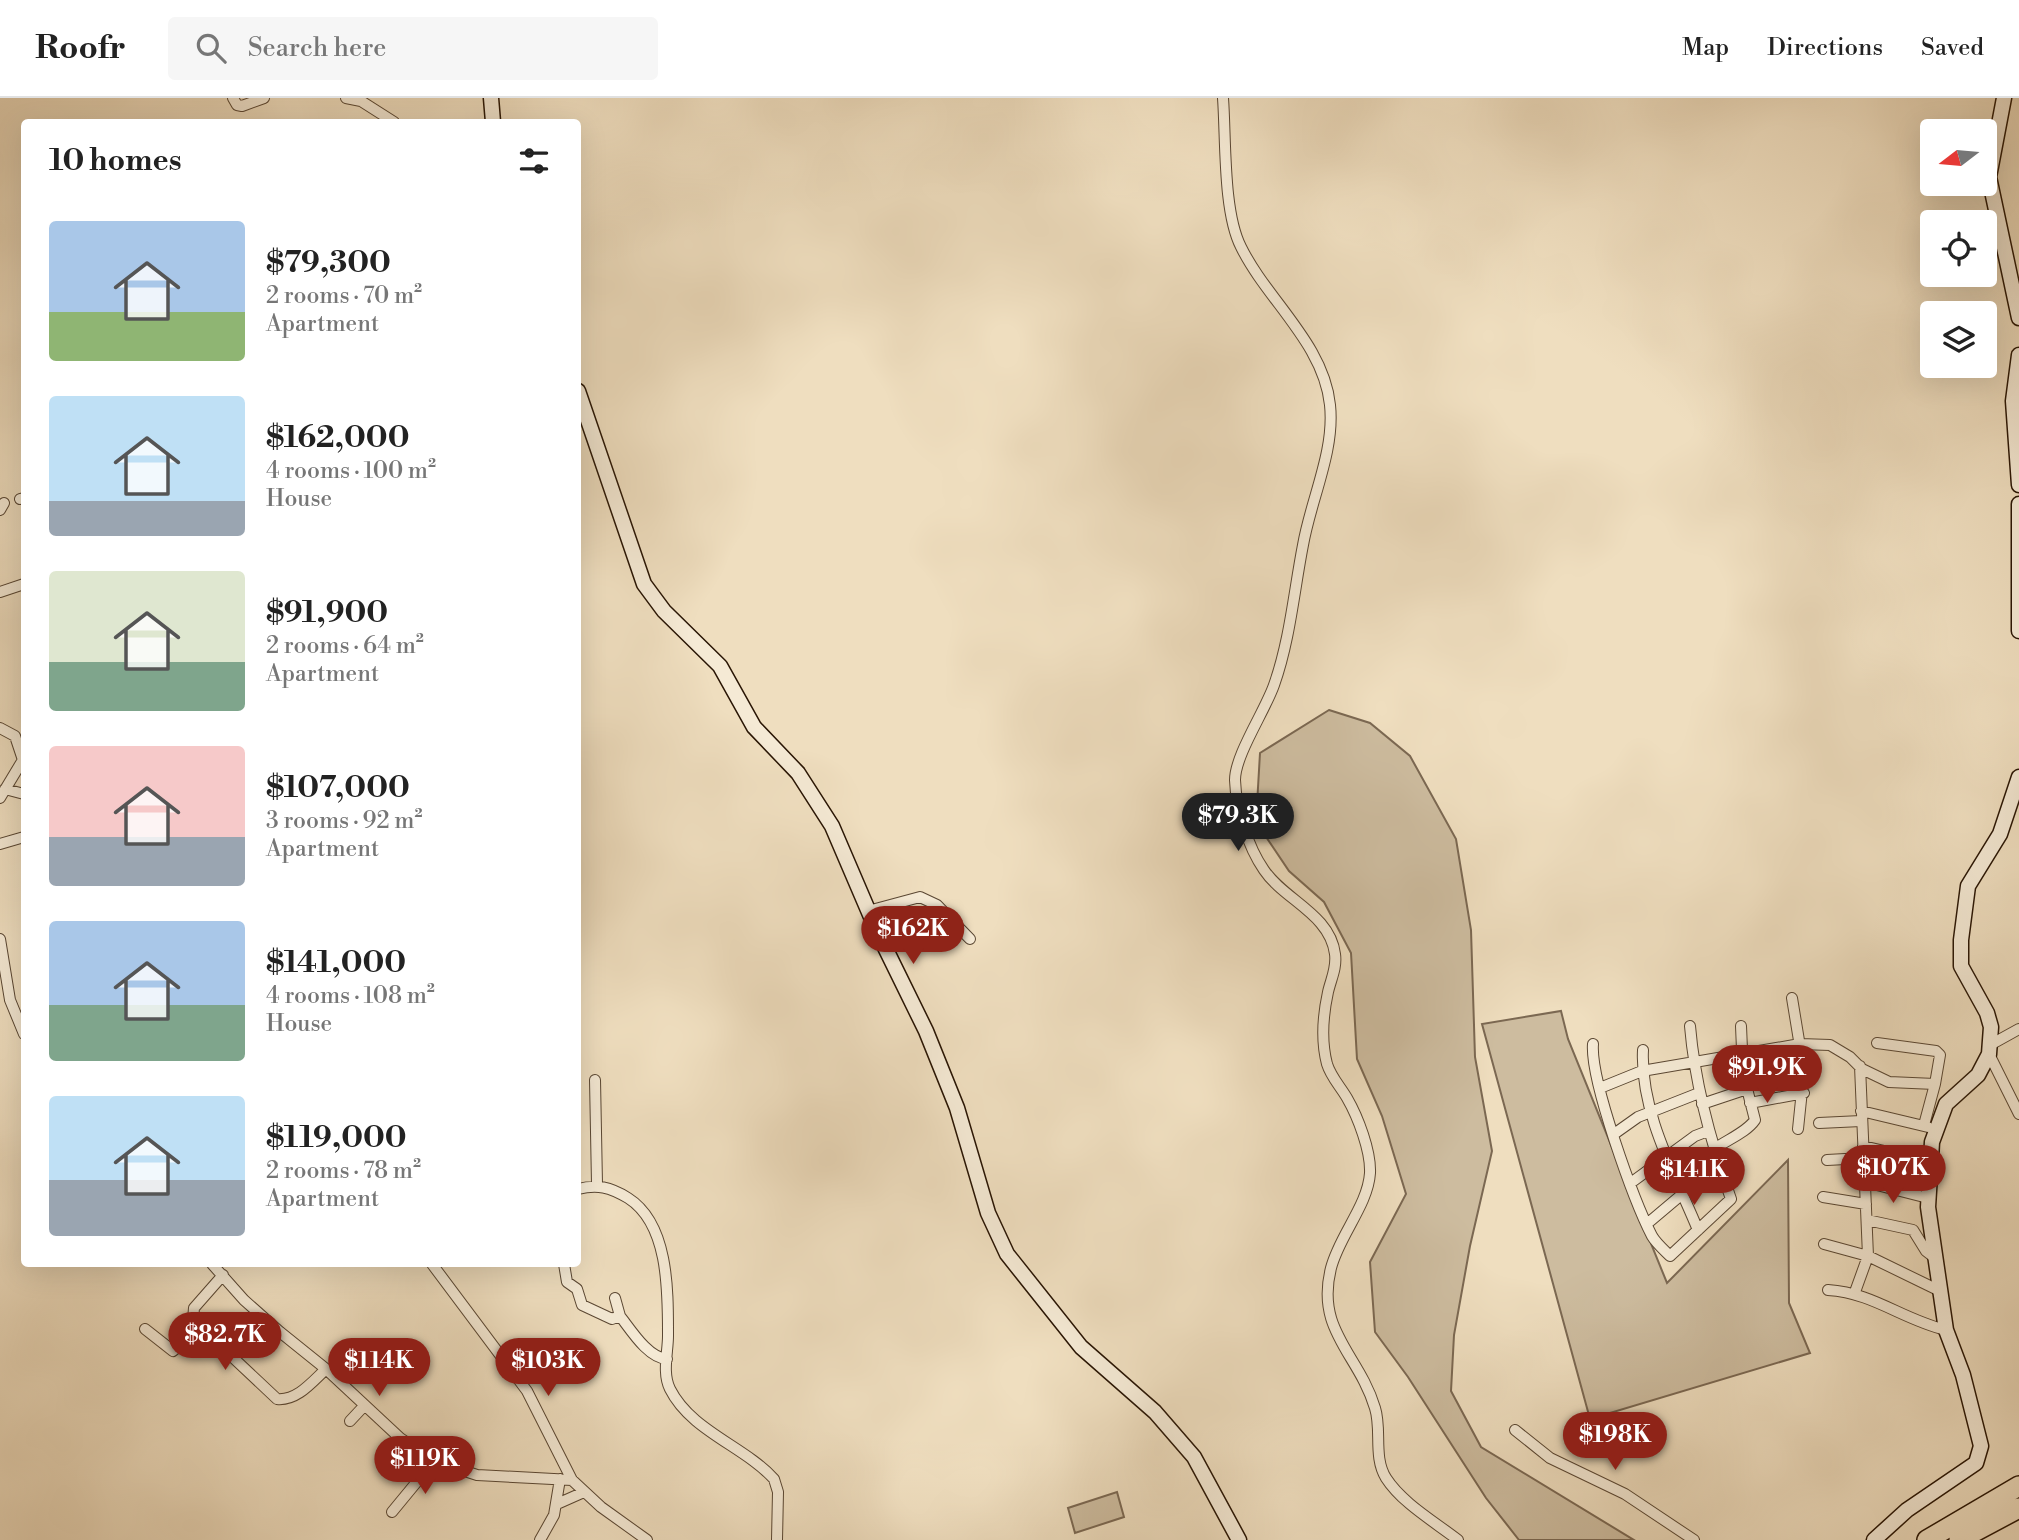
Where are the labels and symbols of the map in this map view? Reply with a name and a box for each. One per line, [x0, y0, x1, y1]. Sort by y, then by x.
north arrow [1920, 119, 1997, 196]
pin: $79.3K [1181, 794, 1295, 853]
pin: $162K [864, 906, 962, 966]
pin: $91.9K [1710, 1046, 1824, 1105]
pin: $107K [1844, 1146, 1942, 1205]
pin: $141K [1645, 1148, 1743, 1207]
pin: $82.7K [168, 1312, 282, 1372]
pin: $114K [330, 1338, 428, 1398]
pin: $103K [499, 1338, 597, 1398]
pin: $198K [1566, 1412, 1664, 1472]
pin: $119K [376, 1436, 474, 1496]

